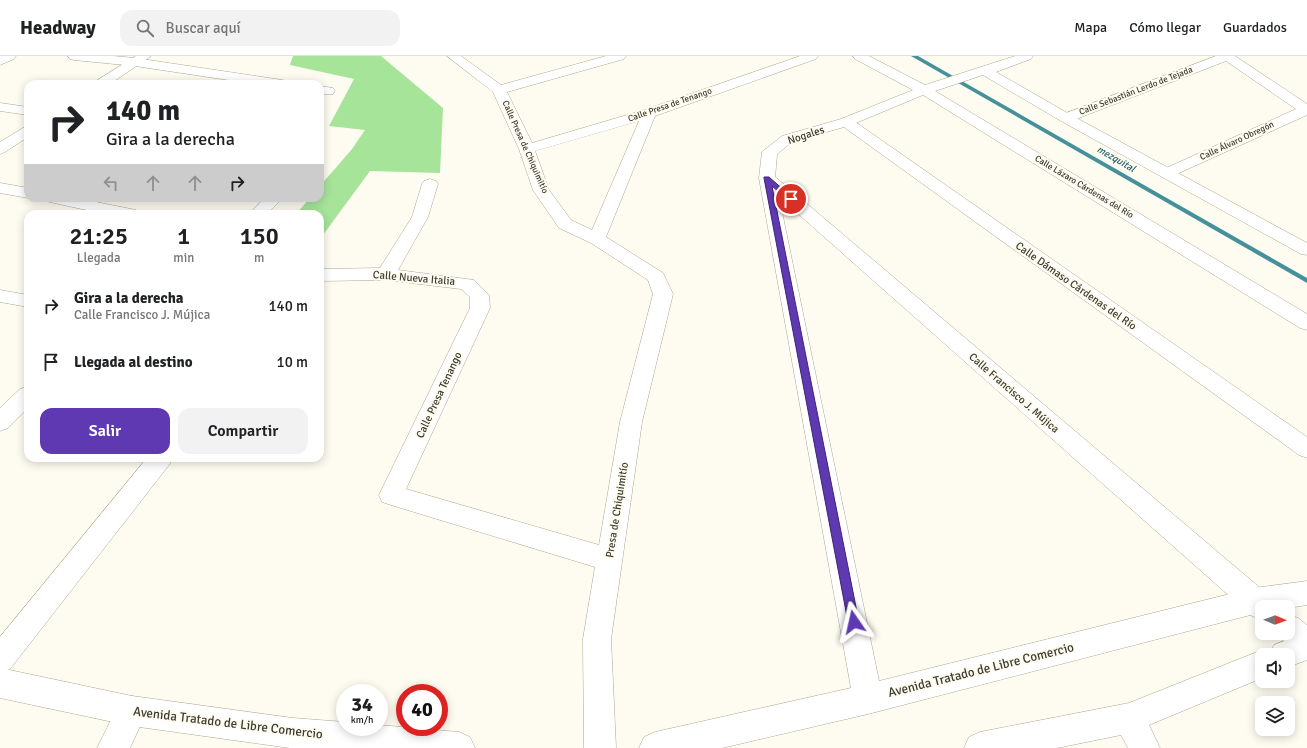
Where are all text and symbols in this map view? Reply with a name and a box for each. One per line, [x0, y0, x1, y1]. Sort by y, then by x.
search box [120, 10, 400, 46]
text: Headway [20, 16, 96, 40]
icon: search [134, 17, 156, 39]
text: Buscar aquí [166, 19, 241, 37]
text: Mapa [1074, 19, 1107, 36]
text: Cómo llegar [1129, 19, 1201, 36]
text: Guardados [1223, 19, 1287, 36]
street label: Calle Sebastián Lerdo de Tejada [1078, 64, 1195, 118]
street label: Calle Presa de Tenango [627, 85, 714, 125]
text: 140 m [106, 94, 180, 128]
icon: right [40, 96, 92, 148]
street label: Calle Presa de Chiquimitío [500, 99, 551, 195]
street label: Calle Álvaro Obregón [1197, 117, 1276, 163]
street label: Nogales [786, 123, 826, 147]
text: Gira a la derecha [106, 128, 235, 150]
water label: mezquital [1095, 143, 1138, 175]
street label: Calle Lázaro Cárdenas del Río [1033, 153, 1136, 221]
icon: left [100, 172, 122, 194]
icon: ahead [142, 172, 164, 194]
icon: ahead [184, 172, 206, 194]
icon: right [226, 172, 248, 194]
pin [774, 182, 808, 216]
icon: arrive [780, 188, 802, 210]
text: 21:25 [69, 221, 128, 251]
text: 1 [177, 221, 190, 251]
text: 150 [240, 221, 279, 251]
street label: Calle Dámaso Cárdenas del Río [1013, 239, 1139, 333]
text: Llegada [77, 250, 121, 266]
text: min [173, 250, 194, 266]
text: m [254, 250, 264, 266]
street label: Calle Nueva Italia [372, 268, 456, 288]
text: Gira a la derecha [74, 289, 184, 307]
icon: right [40, 295, 62, 317]
text: 140 m [268, 297, 308, 315]
text: Calle Francisco J. Mújica [74, 307, 210, 323]
street label: Calle Presa Tenango [413, 350, 465, 440]
street label: Calle Francisco J. Mújica [966, 350, 1062, 436]
icon: arrive [40, 351, 62, 373]
text: Llegada al destino [74, 353, 193, 371]
text: 10 m [277, 353, 308, 371]
button: Salir [40, 408, 170, 454]
button: Compartir [178, 408, 308, 454]
street label: Presa de Chiquimitío [603, 461, 631, 559]
north arrow [1255, 600, 1295, 640]
map controls [1255, 600, 1295, 736]
position arrow [833, 601, 875, 643]
street label: Avenida Tratado de Libre Comercio [886, 639, 1076, 701]
button: sound [1255, 648, 1295, 688]
speed limit sign: 40 [396, 684, 448, 736]
text: 34 [351, 692, 373, 717]
button: layers [1255, 696, 1295, 736]
street label: Avenida Tratado de Libre Comercio [132, 703, 324, 743]
text: km/h [351, 714, 373, 726]

